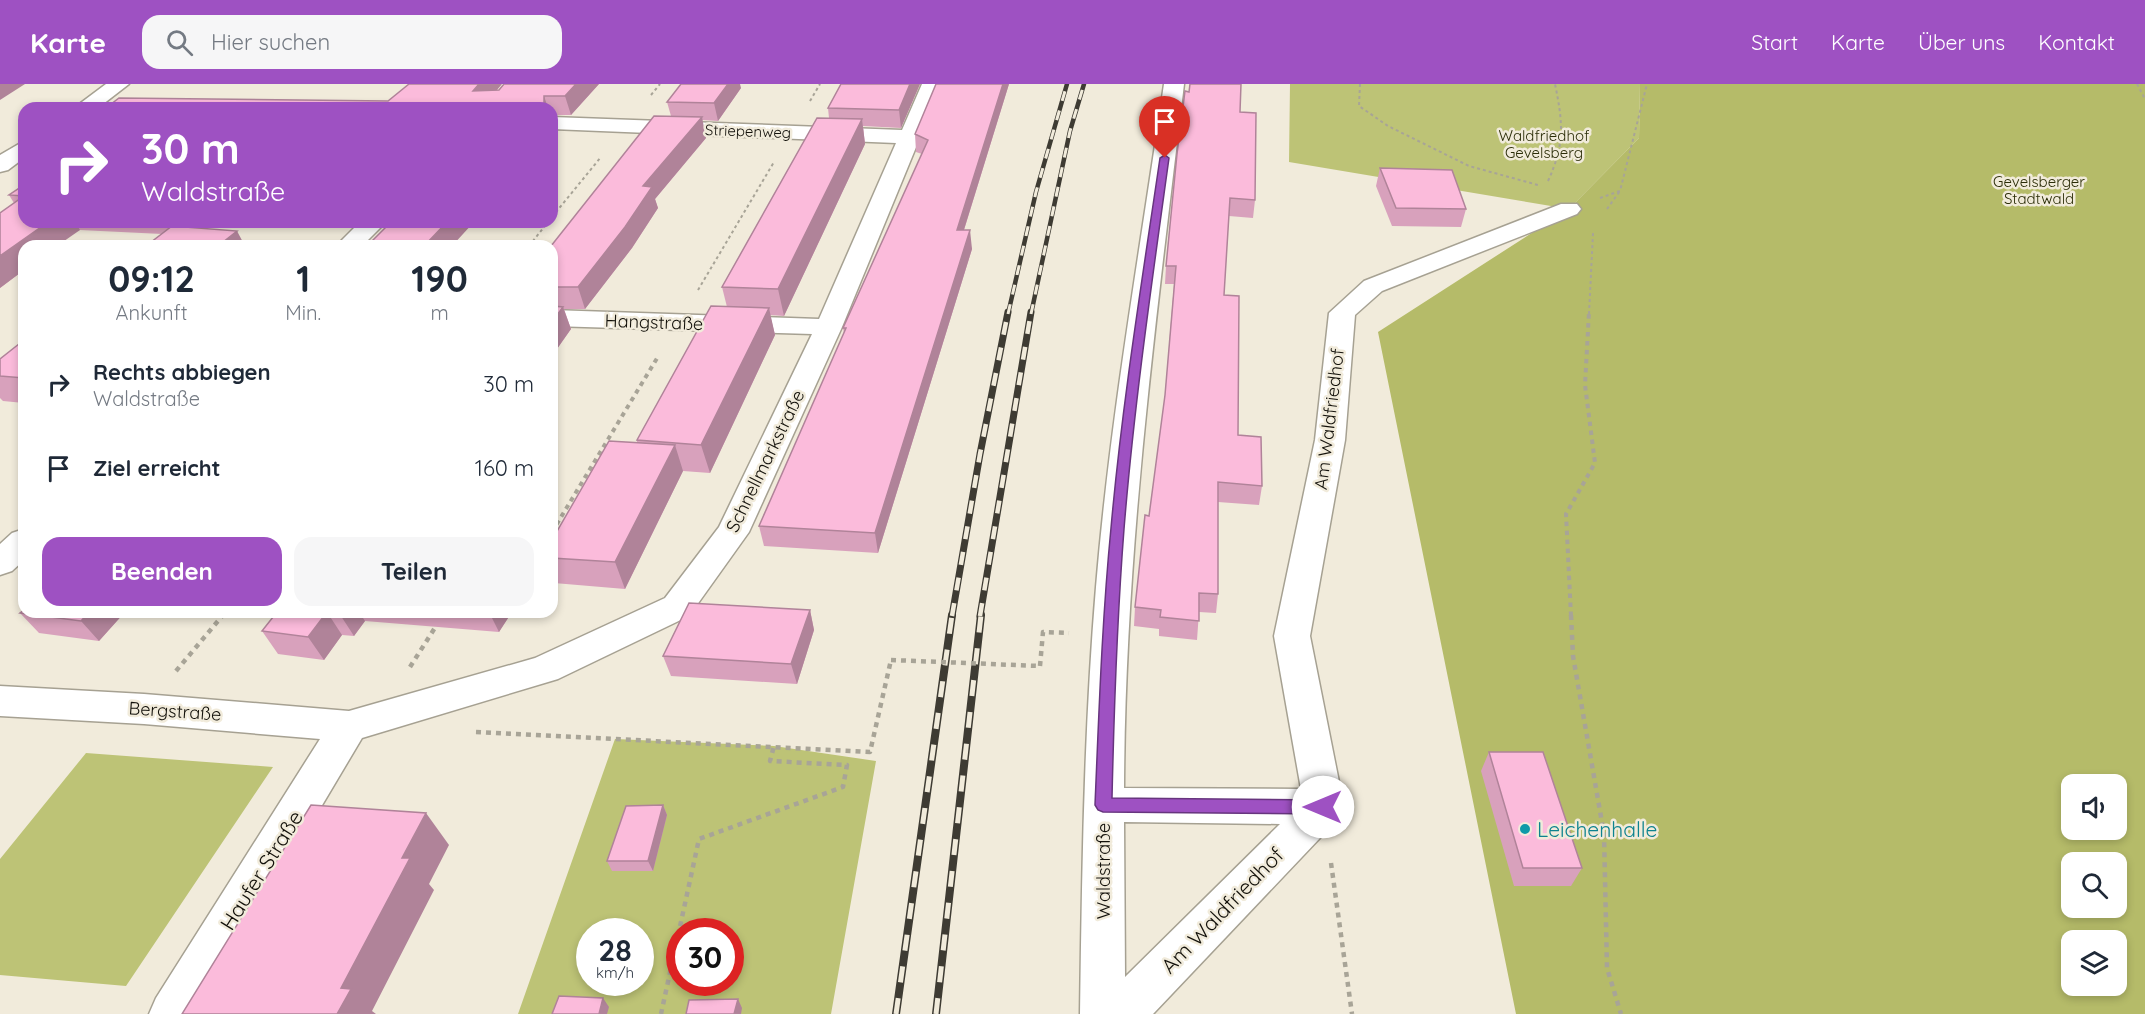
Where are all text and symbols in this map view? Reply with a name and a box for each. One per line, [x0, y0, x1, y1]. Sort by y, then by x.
search box [142, 15, 562, 69]
text: Karte [30, 25, 106, 60]
icon: search [163, 26, 196, 59]
text: Hier suchen [211, 28, 330, 56]
text: Start [1751, 29, 1798, 55]
text: Karte [1831, 29, 1885, 55]
text: Über uns [1918, 29, 2005, 55]
text: Kontakt [2038, 29, 2115, 55]
pin [1139, 96, 1190, 158]
icon: arrive [1148, 105, 1181, 138]
street label: Striepenweg [705, 120, 791, 142]
text: 30 m [141, 122, 240, 175]
icon: right [42, 126, 120, 204]
park label: Waldfriedhof Gevelsberg [1499, 126, 1590, 162]
park label: Gevelsberger Stadtwald [1993, 172, 2085, 208]
text: Waldstraße [141, 174, 285, 208]
text: 09:12 [108, 256, 195, 301]
text: 1 [296, 256, 310, 301]
text: 190 [411, 256, 468, 301]
text: Ankunft [116, 300, 188, 325]
text: Min. [285, 300, 321, 325]
text: m [430, 300, 449, 325]
street label: Hangstraße [604, 309, 704, 335]
street label: Am Waldfriedhof [1309, 347, 1349, 491]
text: Rechts abbiegen [93, 358, 271, 386]
icon: right [42, 368, 75, 401]
text: 30 m [483, 370, 534, 398]
text: Waldstraße [93, 386, 200, 411]
street label: Schnellmarkstraße [721, 386, 809, 536]
icon: arrive [42, 452, 75, 485]
text: Ziel erreicht [93, 454, 221, 482]
text: 160 m [475, 454, 534, 482]
button: Beenden [42, 537, 282, 606]
button: Teilen [294, 537, 534, 606]
street label: Bergstraße [128, 696, 222, 726]
map controls [2061, 774, 2127, 996]
button: sound [2061, 774, 2127, 840]
position arrow [1291, 775, 1355, 839]
street label: Haufer Straße [214, 805, 308, 935]
place label: Leichenhalle [1537, 816, 1657, 842]
marker: Leichenhalle [1518, 822, 1532, 836]
street label: Waldstraße [1092, 823, 1115, 919]
street label: Am Waldfriedhof [1155, 841, 1289, 979]
button: search [2061, 852, 2127, 918]
speed limit sign: 30 [666, 918, 744, 996]
button: layers [2061, 930, 2127, 996]
text: 28 [598, 931, 632, 969]
text: km/h [596, 963, 634, 982]

